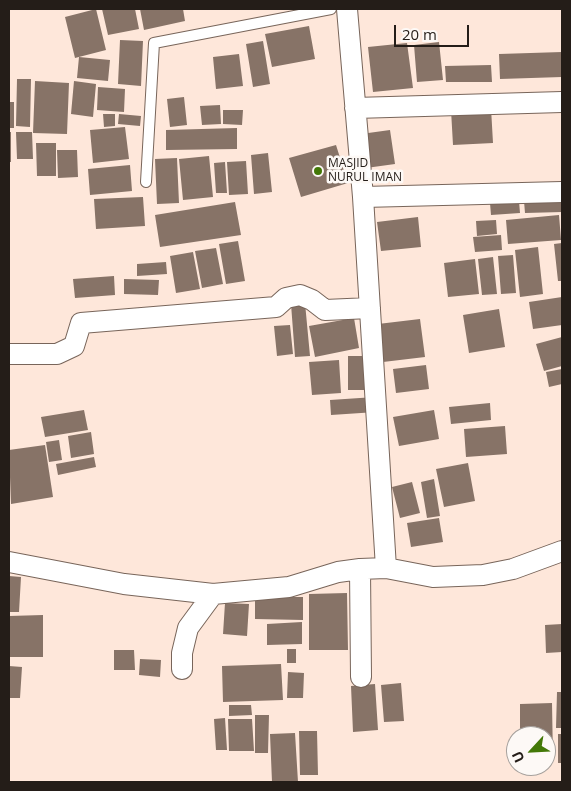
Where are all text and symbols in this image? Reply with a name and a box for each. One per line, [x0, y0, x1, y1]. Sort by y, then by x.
scale bar [396, 15, 471, 47]
text: 20 m [402, 24, 437, 44]
place label: MASJID NURUL IMAN [328, 157, 402, 185]
marker: MASJID NURUL IMAN [312, 165, 324, 177]
north arrow [506, 726, 556, 776]
text: U [507, 748, 529, 766]

